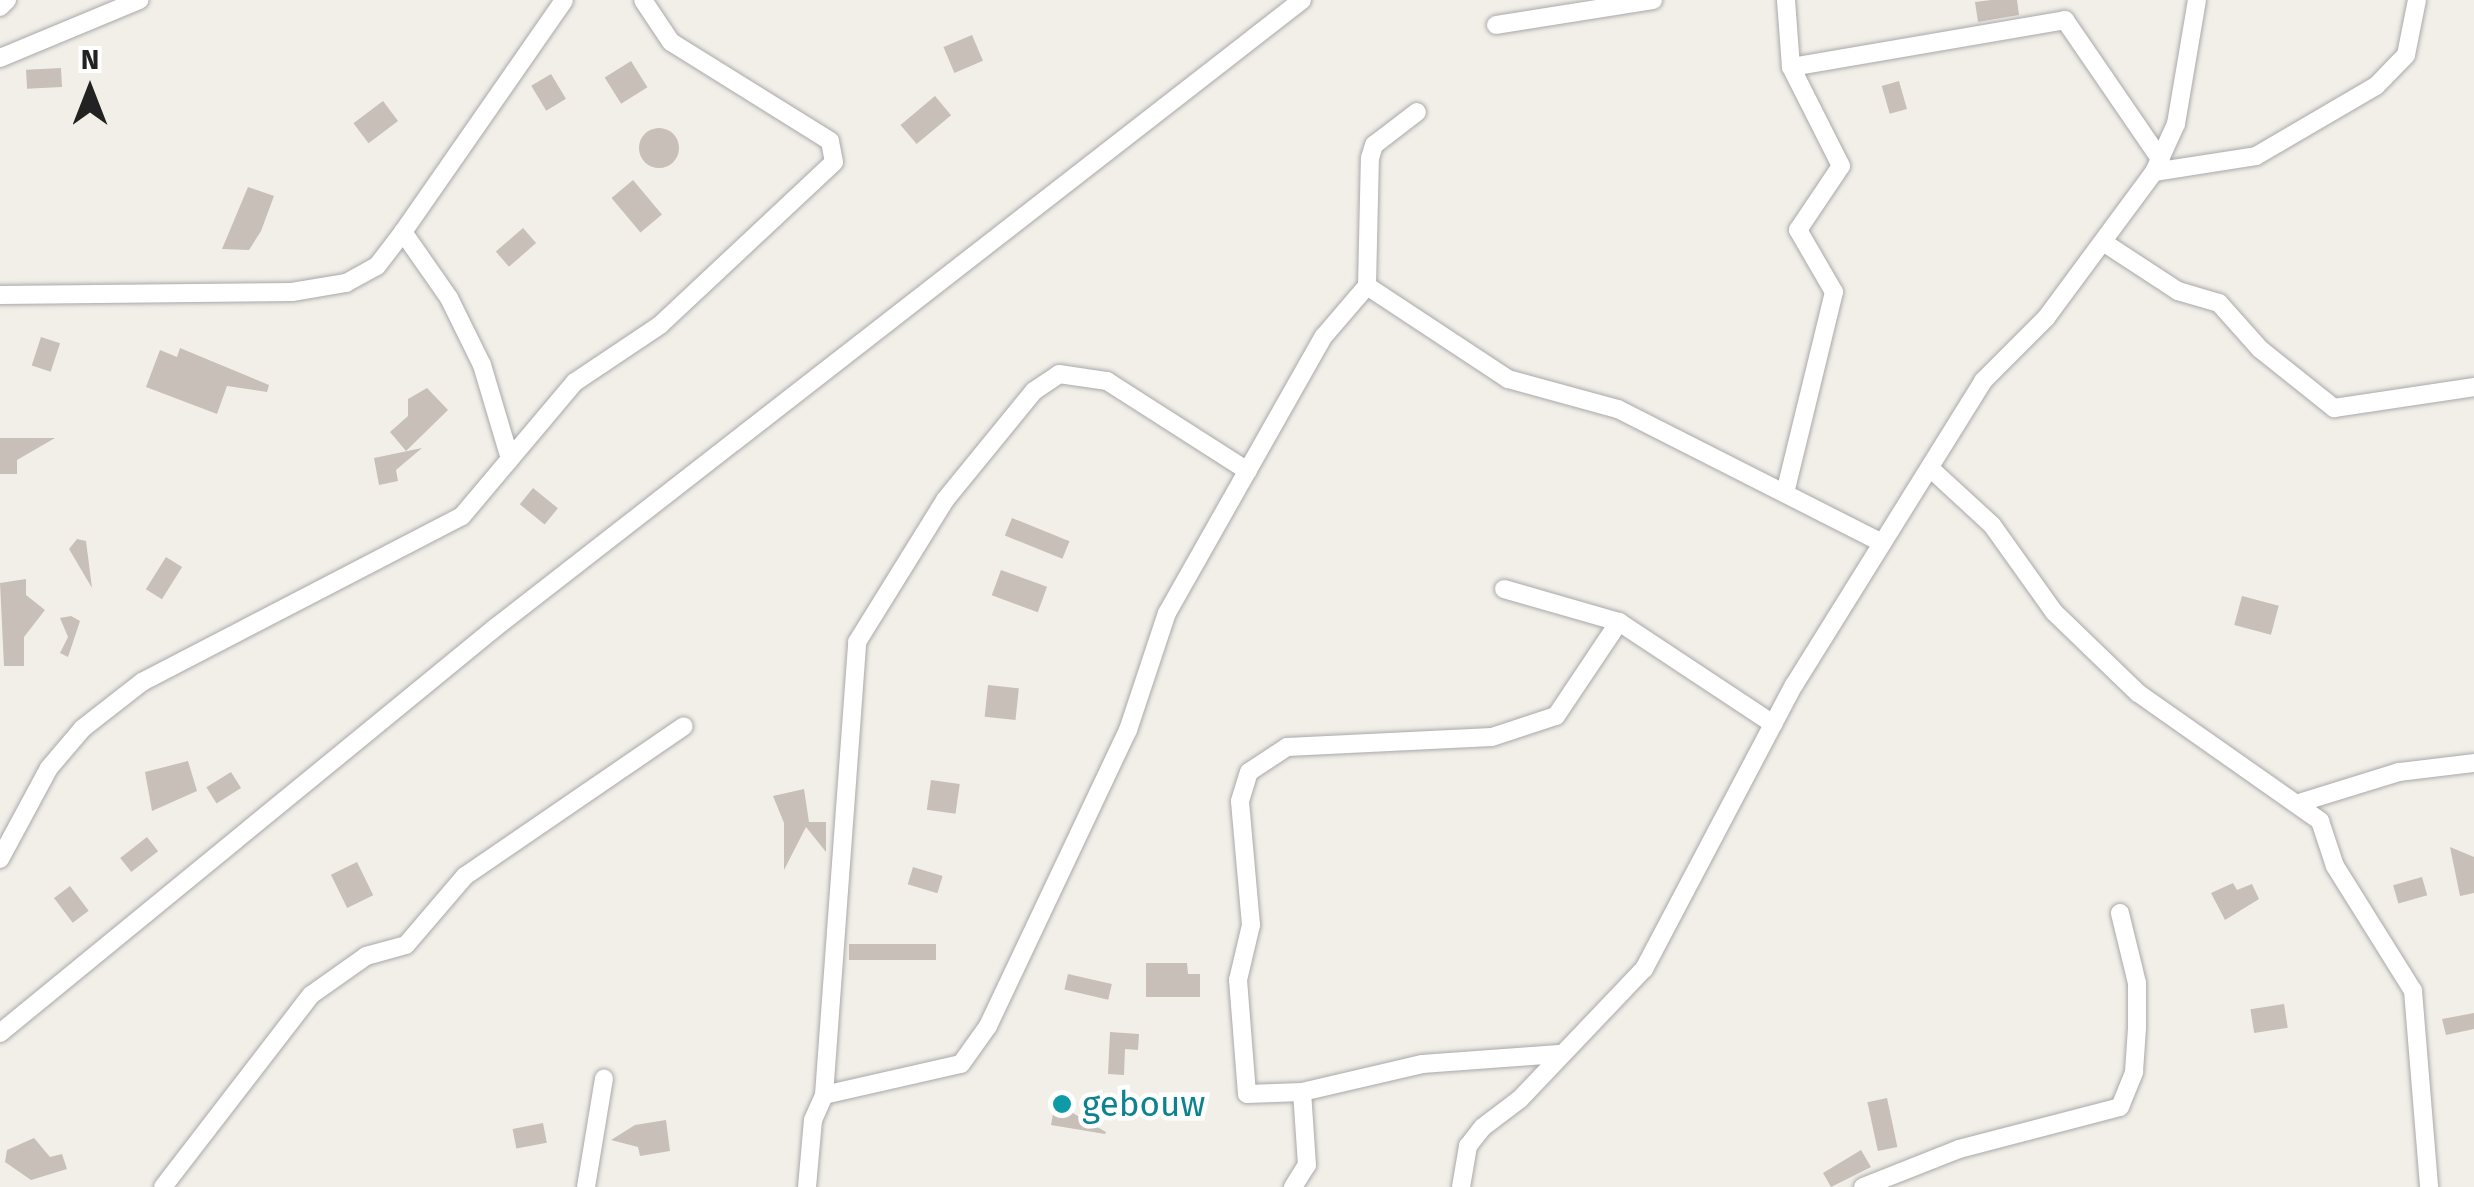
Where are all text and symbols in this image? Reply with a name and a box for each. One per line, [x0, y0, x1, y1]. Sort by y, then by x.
north arrow [40, 40, 140, 140]
text: N [81, 43, 99, 76]
place label: gebouw [1082, 1083, 1205, 1125]
marker: gebouw [1051, 1093, 1073, 1115]

